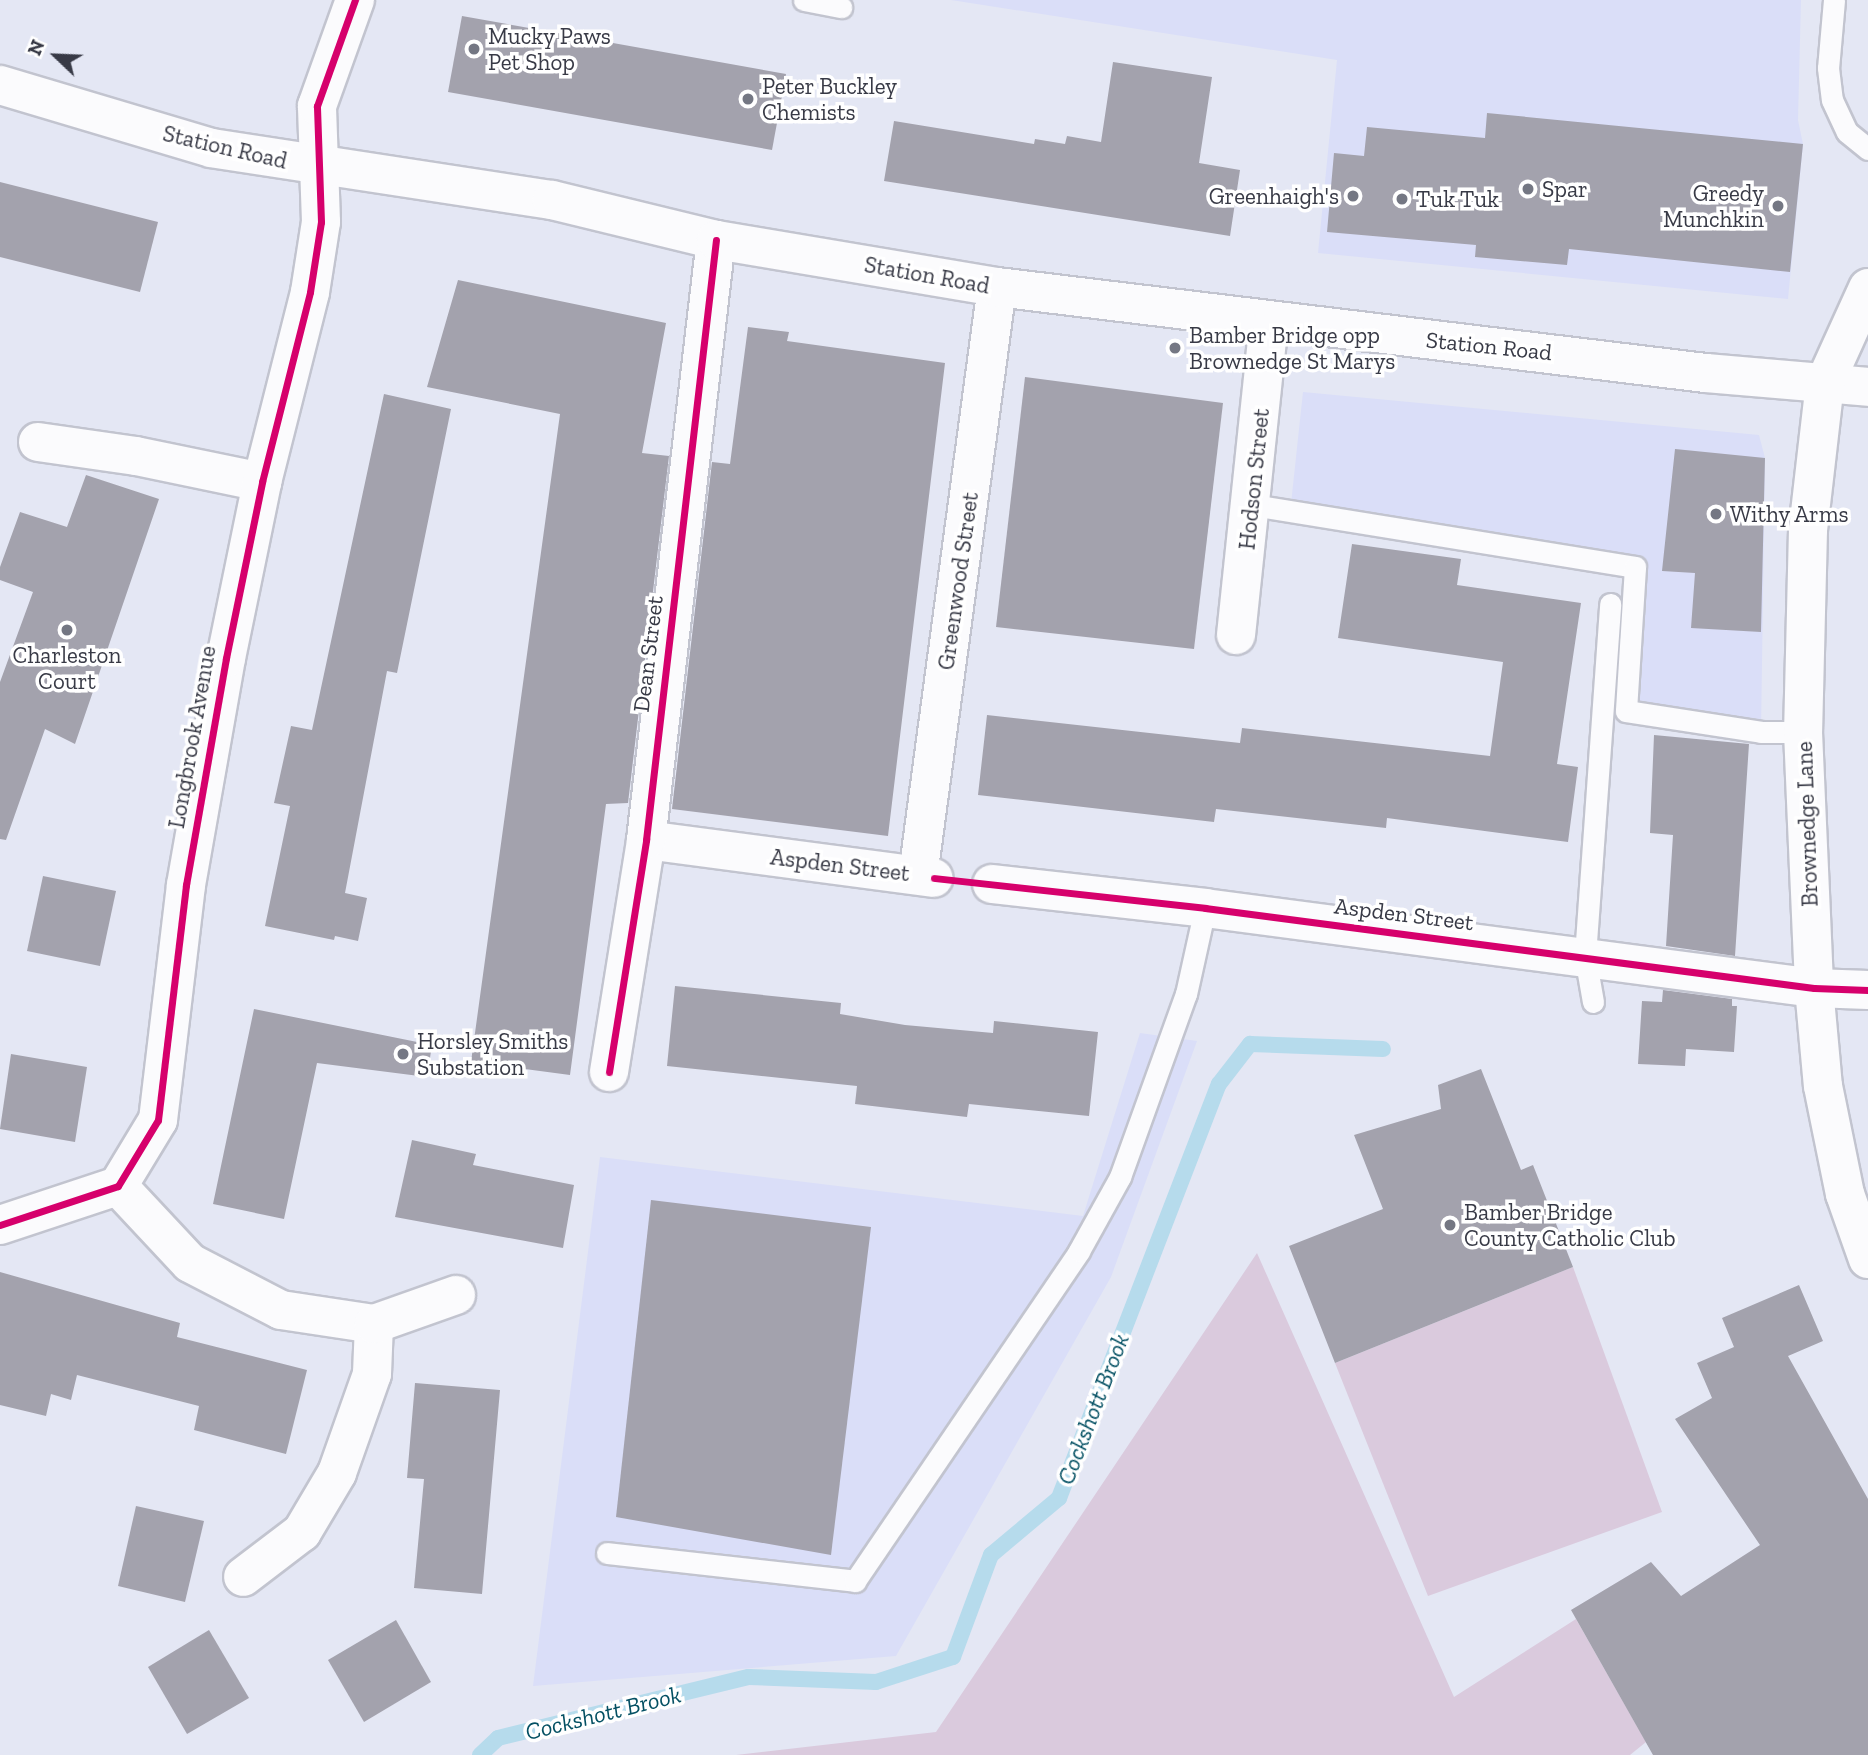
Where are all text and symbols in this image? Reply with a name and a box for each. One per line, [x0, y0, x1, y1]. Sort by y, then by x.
north arrow [21, 21, 91, 91]
place label: Mucky Paws Pet Shop [488, 22, 611, 76]
text: N [23, 36, 50, 59]
marker: Mucky Paws Pet Shop [466, 41, 482, 57]
place label: Peter Buckley Chemists [762, 72, 897, 126]
marker: Peter Buckley Chemists [740, 91, 756, 107]
street label: Station Road [160, 119, 290, 175]
place label: Spar [1542, 175, 1588, 203]
place label: Greedy Munchkin [1663, 179, 1764, 233]
marker: Spar [1520, 181, 1536, 197]
place label: Greenhaigh's [1209, 182, 1339, 210]
place label: Tuk Tuk [1416, 185, 1499, 213]
marker: Greenhaigh's [1345, 188, 1361, 204]
marker: Tuk Tuk [1394, 191, 1410, 207]
marker: Greedy Munchkin [1770, 198, 1786, 214]
street label: Station Road [862, 250, 992, 300]
place label: Bamber Bridge opp Brownedge St Marys [1189, 321, 1395, 375]
street label: Station Road [1425, 326, 1553, 366]
marker: Bamber Bridge opp Brownedge St Marys [1167, 340, 1183, 356]
street label: Hodson Street [1233, 407, 1275, 551]
street label: Greenwood Street [932, 490, 984, 672]
place label: Withy Arms [1730, 500, 1850, 528]
marker: Withy Arms [1708, 506, 1724, 522]
street label: Dean Street [627, 594, 669, 714]
marker: Charleston Court [59, 622, 75, 638]
place label: Charleston Court [13, 641, 121, 695]
street label: Longbrook Avenue [162, 643, 222, 831]
street label: Brownedge Lane [1790, 741, 1824, 907]
street label: Aspden Street [769, 843, 911, 887]
street label: Aspden Street [1333, 892, 1475, 936]
place label: Horsley Smiths Substation [417, 1027, 569, 1081]
marker: Horsley Smiths Substation [395, 1046, 411, 1062]
place label: Bamber Bridge County Catholic Club [1464, 1198, 1676, 1252]
marker: Bamber Bridge County Catholic Club [1442, 1217, 1458, 1233]
water label: Cockshott Brook [1051, 1330, 1135, 1488]
water label: Cockshott Brook [522, 1680, 684, 1746]

